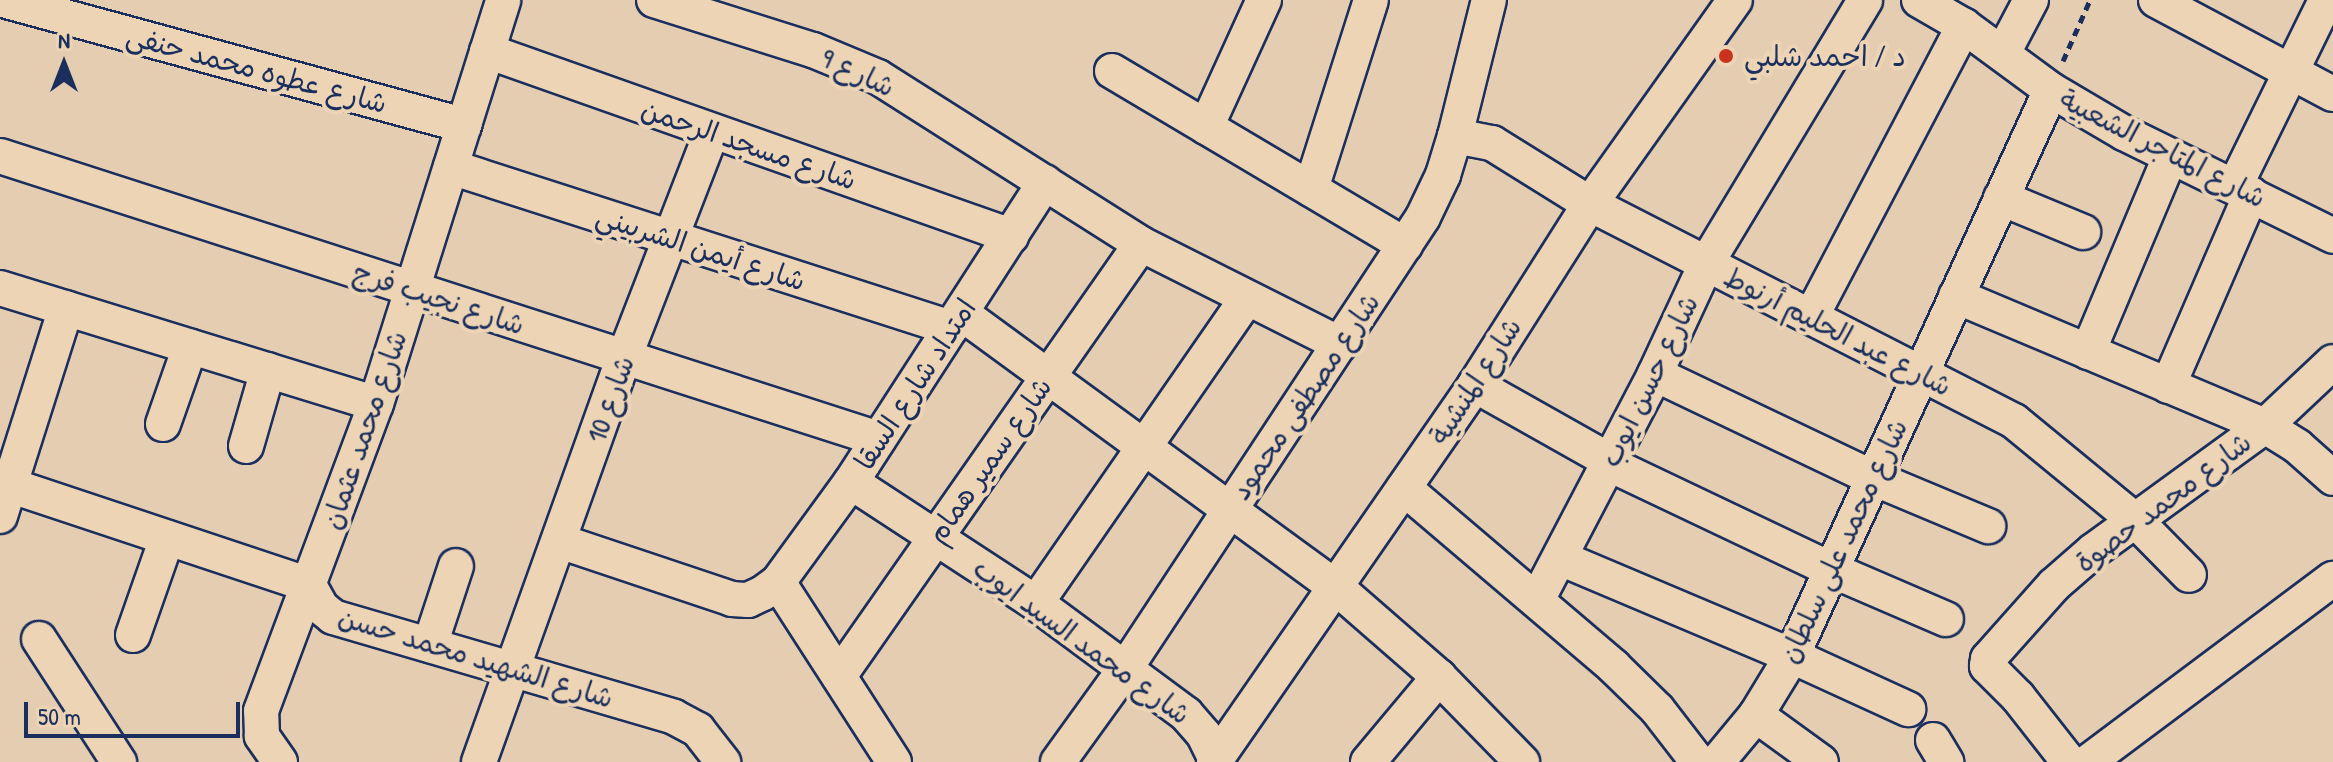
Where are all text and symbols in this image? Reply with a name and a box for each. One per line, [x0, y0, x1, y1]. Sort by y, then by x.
street label: شارع عطوه محمد حنفى [123, 18, 391, 120]
north arrow [24, 24, 104, 104]
text: N [58, 25, 70, 55]
place label: د / احمد شلبي [1744, 39, 1906, 73]
street label: شارع 9 [816, 40, 900, 104]
marker: د / احمد شلبي [1715, 45, 1737, 67]
street label: شارع المتاجر الشعبية [2054, 82, 2272, 214]
street label: شارع مسجد الرحمن [637, 91, 861, 197]
street label: شارع أيمن الشربيني [592, 198, 810, 298]
street label: شارع نجيب فرج [349, 254, 529, 342]
street label: شارع عبد الحليم أرنوط [1719, 259, 1957, 403]
street label: شارع مصطفى محمود [1223, 286, 1387, 506]
street label: شارع حسن ايوب [1593, 290, 1705, 472]
street label: امتداد شارع السقا [847, 292, 983, 476]
street label: شارع المنشية [1422, 311, 1528, 451]
street label: شارع محمد عثمان [314, 326, 414, 534]
street label: شارع 10 [579, 351, 641, 447]
street label: شارع سمير همام [919, 371, 1059, 549]
street label: شارع محمد على سلطان [1772, 414, 1914, 668]
street label: شارع محمد حصوة [2068, 425, 2258, 579]
street label: شارع محمد السيد ايوب [967, 551, 1197, 731]
street label: شارع الشهيد محمد حسن [334, 599, 618, 715]
scale bar [28, 686, 244, 736]
text: 50 m [38, 700, 81, 732]

